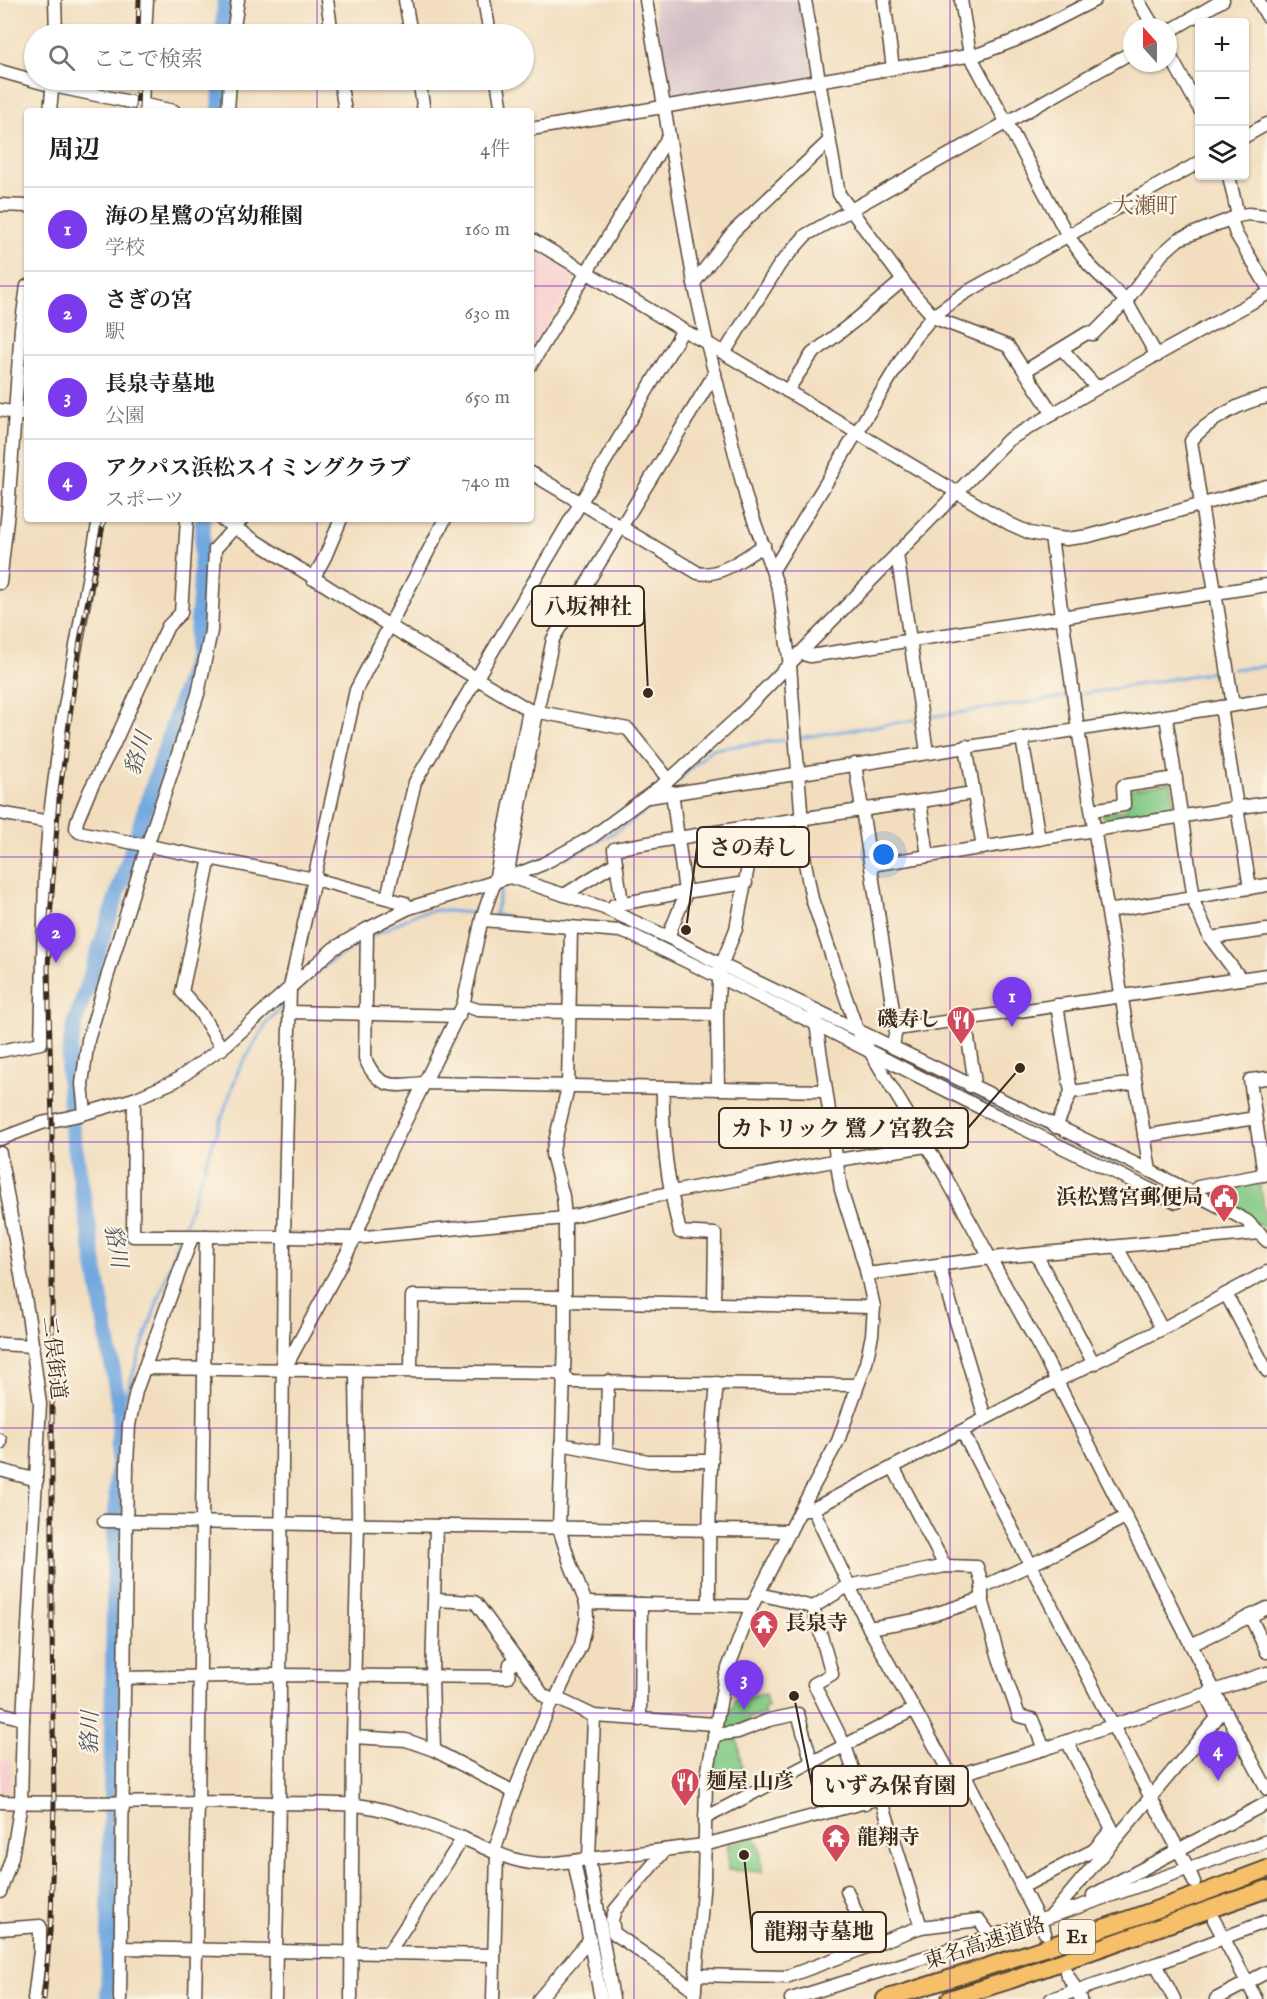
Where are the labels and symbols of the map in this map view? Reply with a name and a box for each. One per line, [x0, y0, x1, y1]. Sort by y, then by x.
north arrow [1123, 18, 1177, 72]
district label: 大瀬町 [1112, 193, 1178, 221]
callout: 八坂神社 [532, 586, 644, 626]
text: 八坂神社 [544, 594, 632, 622]
water label: 貉川 [119, 727, 160, 779]
callout: さの寿し [697, 827, 809, 867]
text: さの寿し [709, 835, 797, 863]
your location [869, 840, 898, 869]
pin: 2 [36, 914, 76, 963]
pin: 1 [992, 978, 1032, 1027]
restaurant icon: 磯寿し [945, 1004, 977, 1046]
place label: 磯寿し [877, 1007, 940, 1034]
callout: カトリック 鷺ノ宮教会 [719, 1108, 968, 1148]
text: カトリック 鷺ノ宮教会 [731, 1116, 955, 1144]
public building icon: 浜松鷺宮郵便局 [1208, 1182, 1240, 1224]
place label: 浜松鷺宮郵便局 [1056, 1185, 1203, 1212]
water label: 貉川 [97, 1222, 133, 1272]
street label: 二俣街道 [34, 1315, 72, 1401]
temple icon: 長泉寺 [748, 1608, 780, 1650]
place label: 長泉寺 [785, 1611, 848, 1638]
pin: 3 [724, 1660, 764, 1710]
water label: 貉川 [77, 1709, 105, 1755]
pin: 4 [1198, 1732, 1238, 1781]
restaurant icon: 麺屋 山彦 [669, 1766, 701, 1808]
callout: いずみ保育園 [812, 1766, 968, 1806]
place label: 麺屋 山彦 [706, 1769, 795, 1796]
text: いずみ保育園 [824, 1773, 956, 1801]
temple icon: 龍翔寺 [820, 1822, 852, 1864]
place label: 龍翔寺 [857, 1825, 920, 1852]
callout: 龍翔寺墓地 [752, 1912, 886, 1952]
street label: 東名高速道路 [921, 1912, 1049, 1976]
text: 龍翔寺墓地 [764, 1919, 874, 1947]
road number: E1 [1059, 1920, 1095, 1954]

